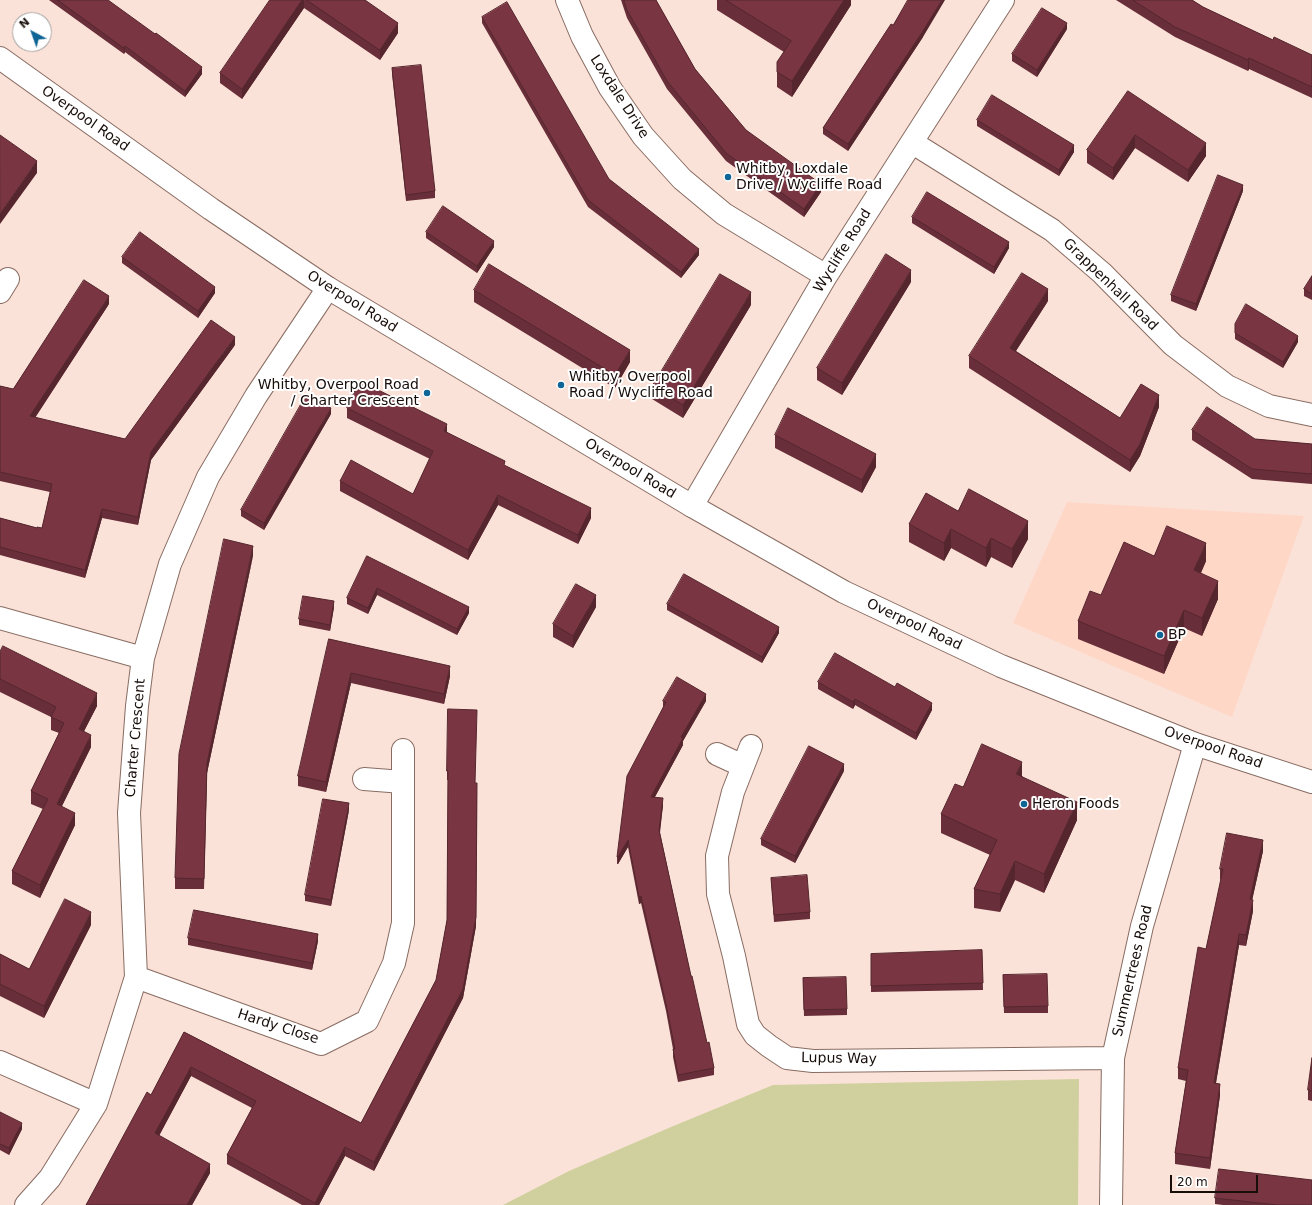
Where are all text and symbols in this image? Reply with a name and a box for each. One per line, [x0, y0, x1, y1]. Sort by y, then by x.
north arrow [12, 12, 52, 52]
text: N [17, 15, 32, 31]
street label: Loxdale Drive [586, 52, 652, 142]
street label: Overpool Road [38, 83, 132, 155]
place label: Whitby, Loxdale Drive / Wycliffe Road [736, 161, 882, 194]
marker: Whitby, Loxdale Drive / Wycliffe Road [723, 172, 733, 182]
street label: Wycliffe Road [811, 206, 875, 296]
street label: Grappenhall Road [1059, 235, 1161, 335]
street label: Overpool Road [304, 268, 400, 336]
place label: Whitby, Overpool Road / Wycliffe Road [569, 369, 713, 402]
place label: Whitby, Overpool Road / Charter Crescent [258, 377, 419, 410]
marker: Whitby, Overpool Road / Wycliffe Road [556, 380, 566, 390]
marker: Whitby, Overpool Road / Charter Crescent [422, 388, 432, 398]
street label: Overpool Road [581, 435, 679, 503]
street label: Overpool Road [864, 596, 964, 654]
place label: BP [1168, 627, 1186, 643]
marker: BP [1155, 630, 1165, 640]
street label: Charter Crescent [122, 678, 150, 798]
street label: Overpool Road [1161, 723, 1265, 773]
place label: Heron Foods [1032, 796, 1119, 812]
marker: Heron Foods [1019, 799, 1029, 809]
street label: Summertrees Road [1110, 904, 1156, 1038]
street label: Hardy Close [235, 1006, 321, 1048]
street label: Lupus Way [801, 1050, 877, 1068]
scale bar [1172, 1167, 1260, 1193]
text: 20 m [1177, 1175, 1208, 1189]

